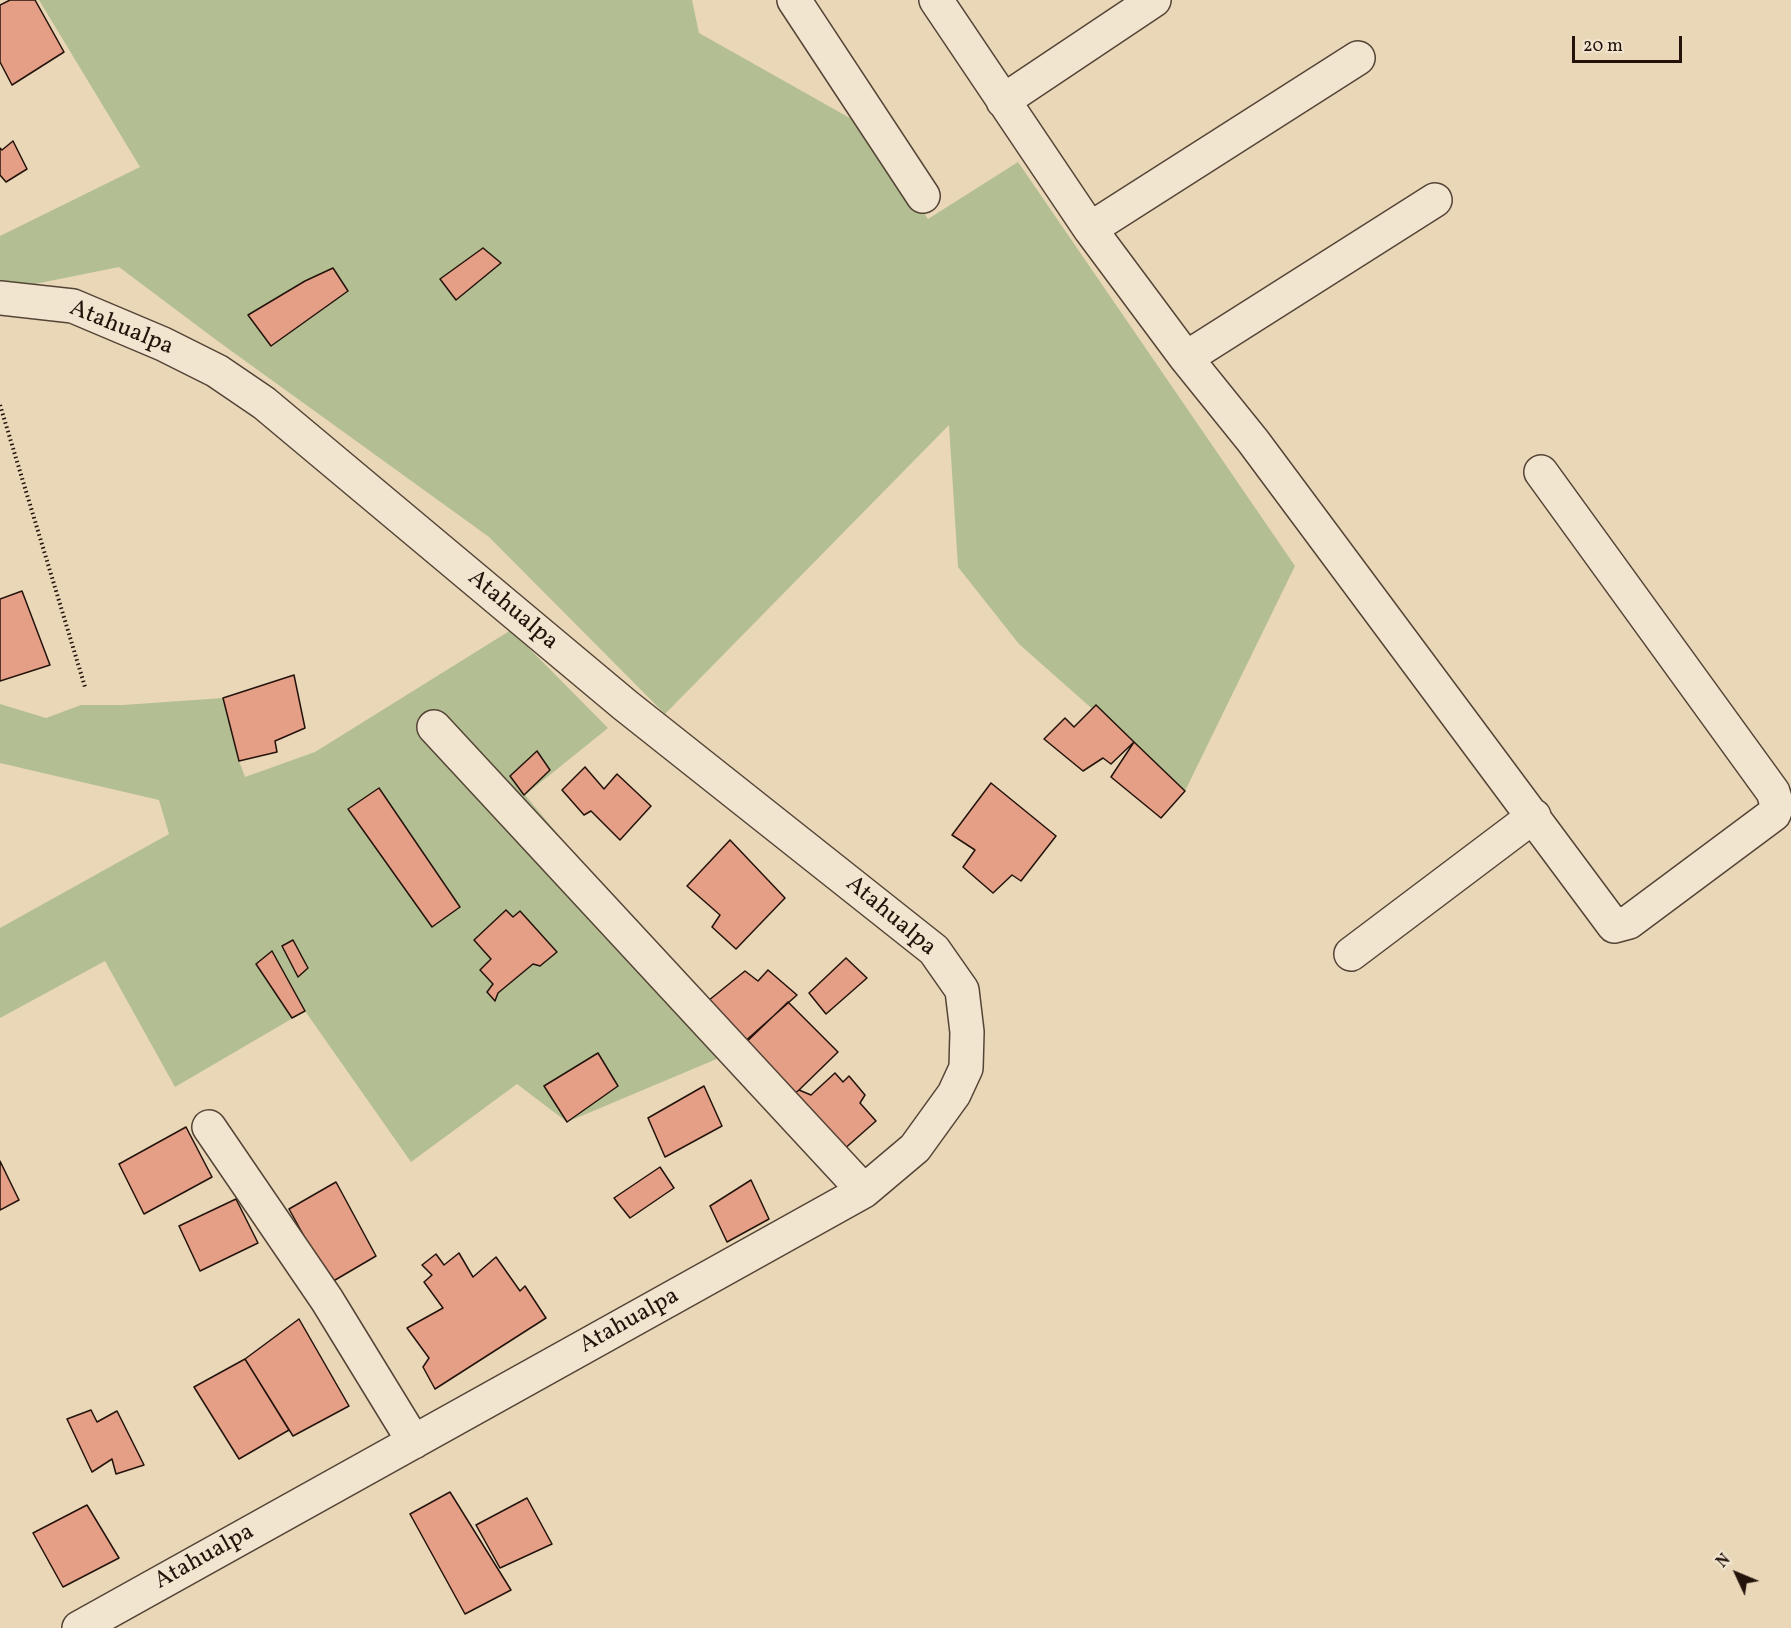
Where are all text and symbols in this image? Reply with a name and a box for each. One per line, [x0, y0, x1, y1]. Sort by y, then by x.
scale bar [1575, 24, 1684, 62]
text: 20 m [1583, 34, 1623, 59]
street label: Atahualpa [65, 295, 177, 363]
street label: Atahualpa [461, 565, 563, 657]
street label: Atahualpa [839, 871, 941, 963]
street label: Atahualpa [575, 1283, 685, 1361]
street label: Atahualpa [150, 1519, 260, 1597]
north arrow [1707, 1544, 1767, 1604]
text: N [1712, 1550, 1736, 1573]

